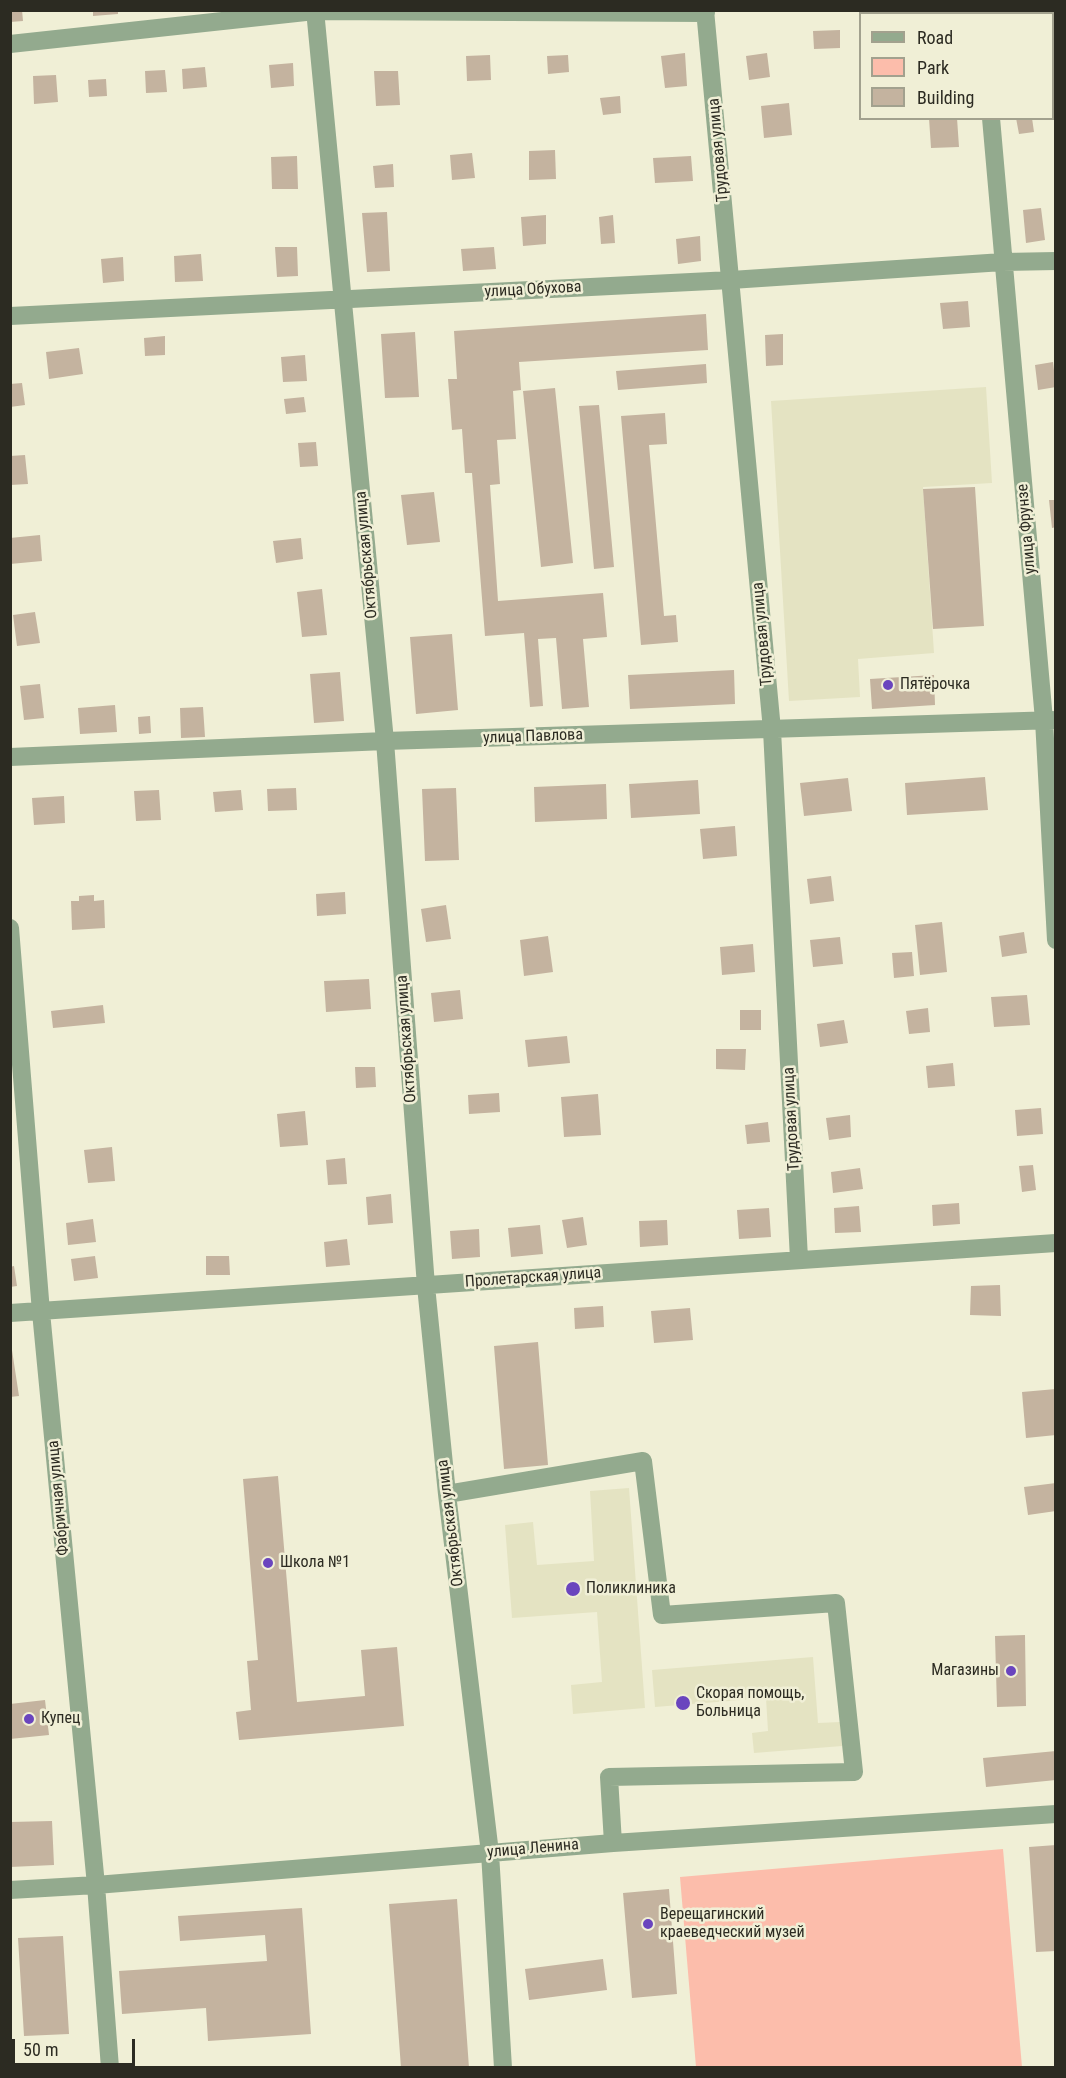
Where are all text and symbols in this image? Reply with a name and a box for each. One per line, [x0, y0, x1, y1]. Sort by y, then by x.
legend [859, 12, 1054, 120]
text: Road [917, 27, 953, 48]
text: Park [917, 57, 949, 78]
text: Building [917, 87, 974, 108]
street label: Трудовая улица [705, 97, 733, 203]
street label: улица Обухова [484, 278, 582, 302]
street label: улица Фрунзе [1013, 483, 1041, 575]
street label: Октябрьская улица [352, 490, 382, 620]
street label: Трудовая улица [749, 581, 777, 687]
place label: Пятёрочка [900, 675, 970, 695]
marker: Пятёрочка [881, 678, 895, 692]
street label: улица Павлова [483, 726, 583, 748]
street label: Октябрьская улица [393, 975, 421, 1103]
street label: Трудовая улица [780, 1067, 804, 1171]
street label: Пролетарская улица [464, 1264, 602, 1292]
street label: Фабричная улица [44, 1440, 74, 1556]
street label: Октябрьская улица [434, 1458, 468, 1588]
place label: Школа №1 [280, 1553, 350, 1573]
marker: Школа №1 [261, 1556, 275, 1570]
place label: Поликлиника [586, 1579, 676, 1599]
marker: Поликлиника [564, 1580, 582, 1598]
place label: Магазины [931, 1661, 999, 1681]
marker: Магазины [1004, 1664, 1018, 1678]
place label: Скорая помощь, Больница [696, 1684, 804, 1722]
marker: Скорая помощь, Больница [674, 1694, 692, 1712]
place label: Купец [41, 1709, 80, 1729]
marker: Купец [22, 1712, 36, 1726]
street label: улица Ленина [486, 1835, 580, 1863]
place label: Верещагинский краеведческий музей [660, 1905, 805, 1943]
marker: Верещагинский краеведческий музей [641, 1917, 655, 1931]
scale bar [15, 2027, 138, 2065]
text: 50 m [23, 2039, 58, 2060]

